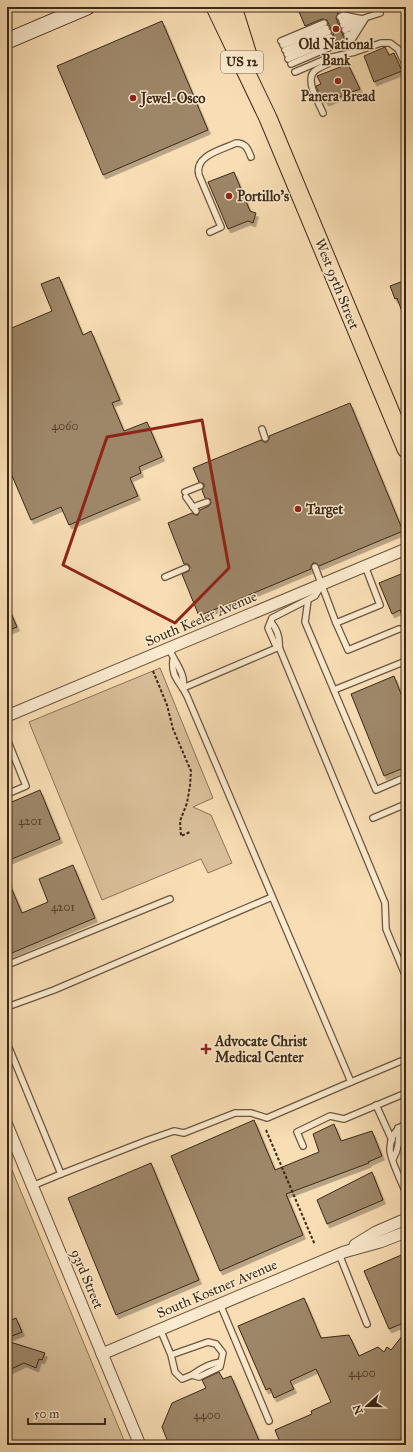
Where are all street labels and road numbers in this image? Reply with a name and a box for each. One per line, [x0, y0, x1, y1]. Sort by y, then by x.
road number: US 12 [221, 51, 263, 73]
street label: West 95th Street [311, 236, 363, 332]
street label: South Keeler Avenue [143, 588, 260, 650]
street label: 93rd Street [67, 1247, 107, 1311]
street label: South Kostner Avenue [154, 1256, 280, 1322]

